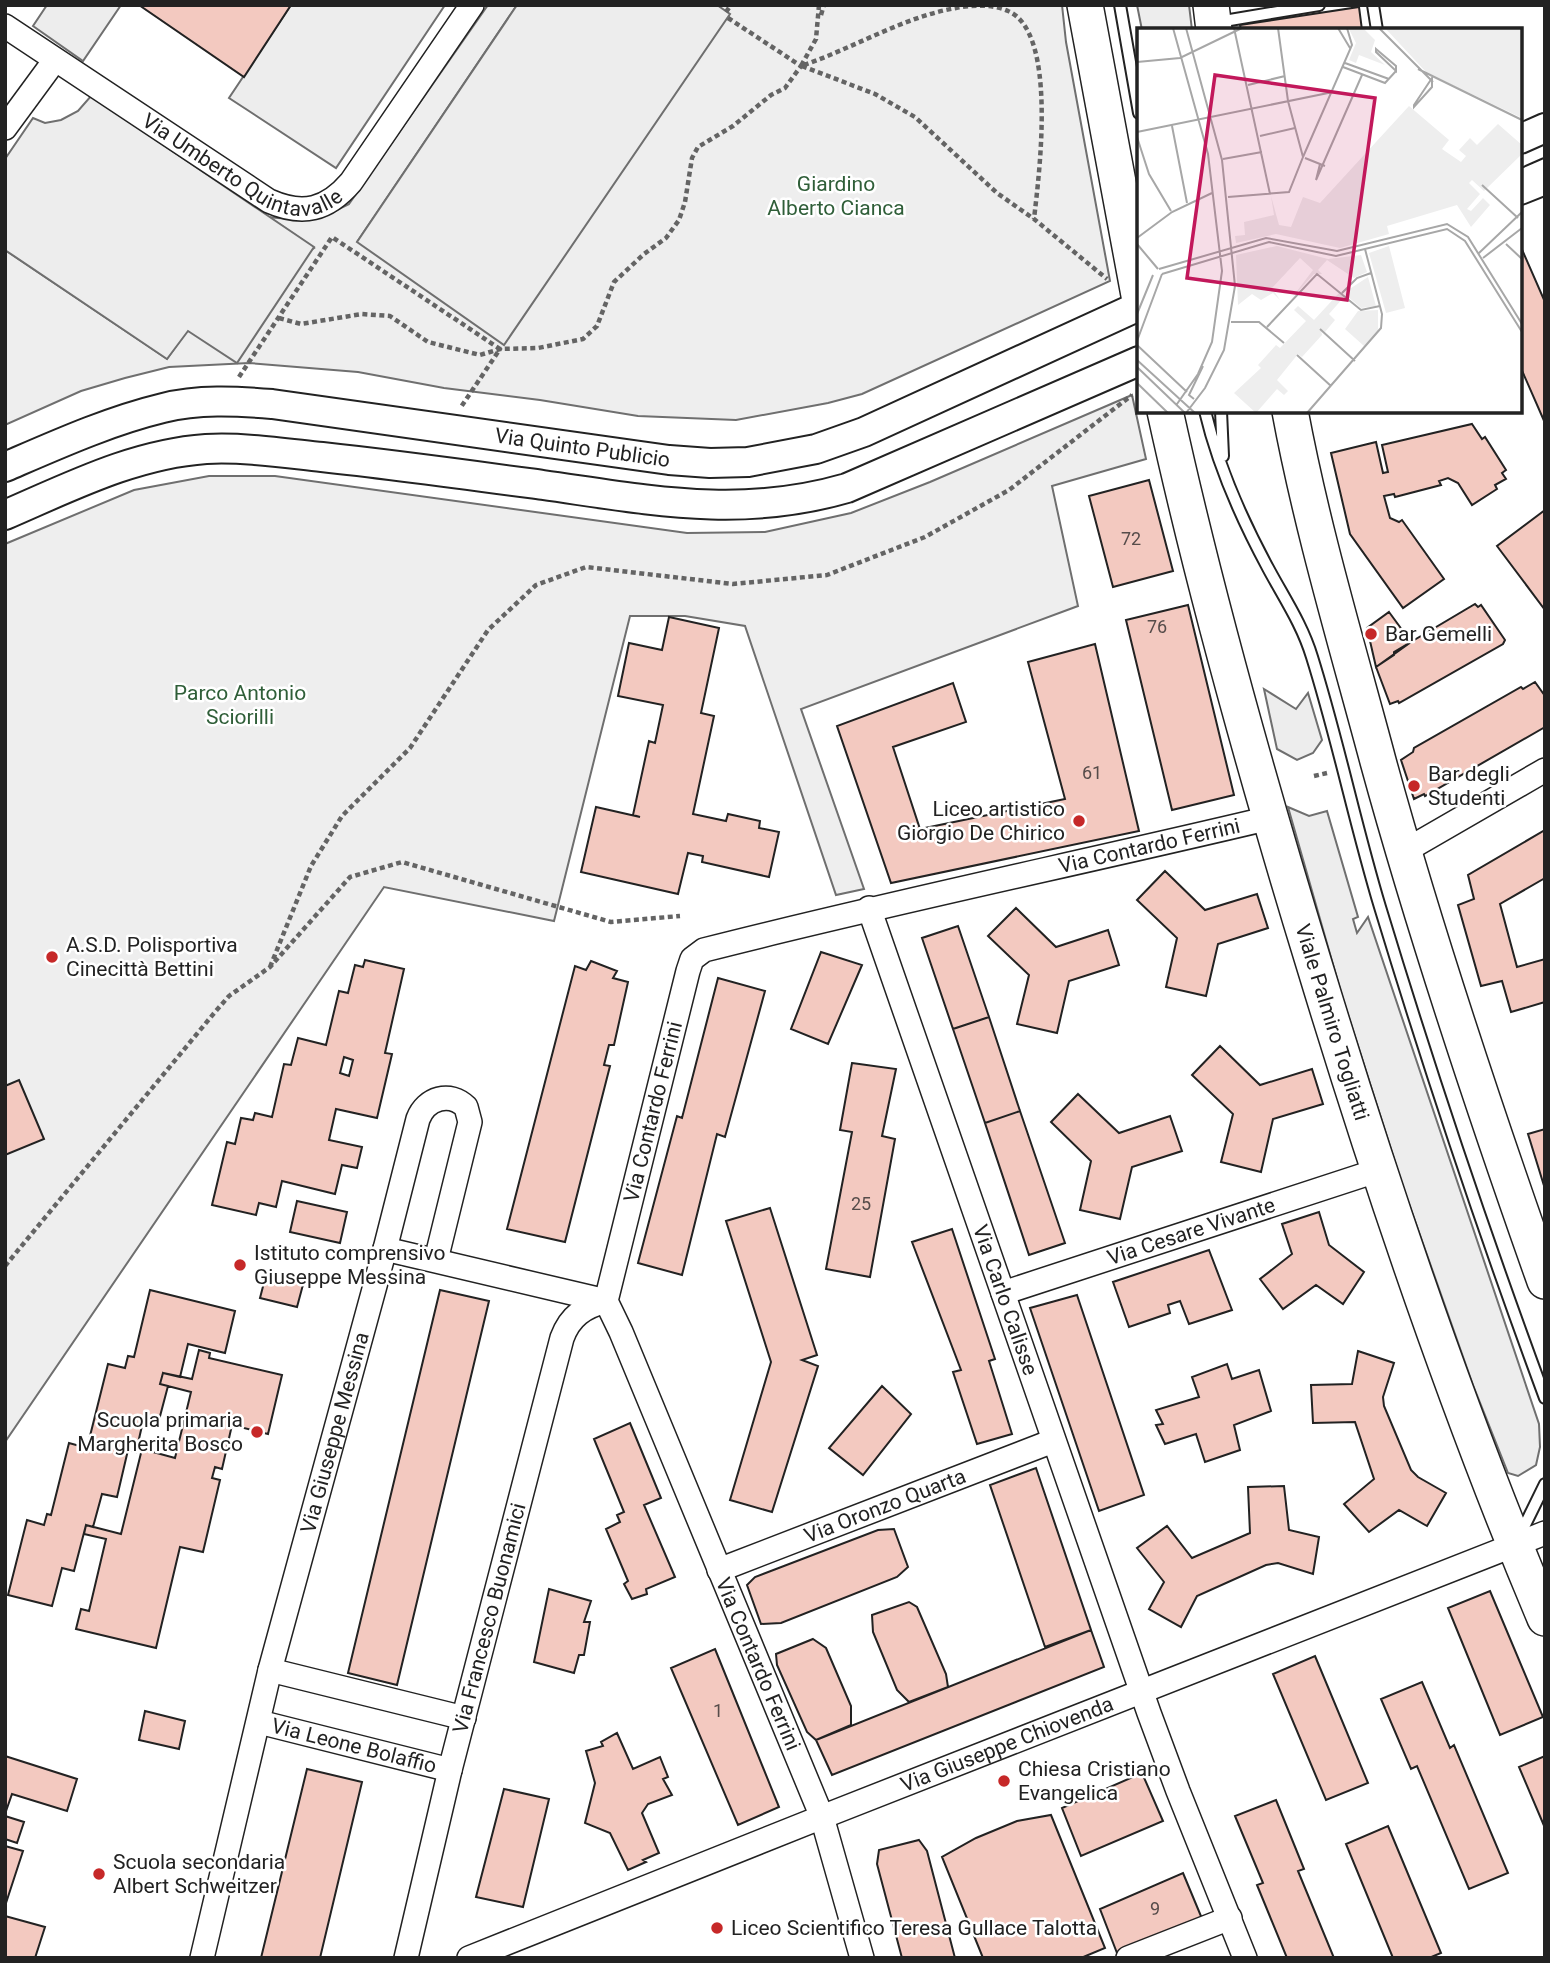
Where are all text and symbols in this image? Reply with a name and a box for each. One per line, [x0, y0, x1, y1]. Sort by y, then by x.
inset map [1137, 28, 1522, 413]
street label: Via Umberto Quintavalle [138, 108, 347, 221]
park label: Giardino Alberto Cianca [767, 172, 905, 220]
street label: Via Quinto Publicio [493, 424, 672, 472]
house number: 72 [1121, 528, 1141, 549]
house number: 76 [1147, 616, 1167, 637]
place label: Bar Gemelli [1385, 622, 1492, 646]
marker: Bar Gemelli [1363, 626, 1379, 642]
park label: Parco Antonio Sciorilli [174, 681, 306, 729]
house number: 61 [1082, 762, 1102, 783]
place label: Bar degli Studenti [1428, 762, 1510, 810]
marker: Bar degli Studenti [1406, 778, 1422, 794]
place label: Liceo artistico Giorgio De Chirico [897, 797, 1065, 845]
marker: Liceo artistico Giorgio De Chirico [1071, 813, 1087, 829]
street label: Via Contardo Ferrini [1056, 814, 1242, 878]
street label: Viale Palmiro Togliatti [1291, 921, 1374, 1123]
place label: A.S.D. Polisportiva Cinecittà Bettini [66, 933, 238, 981]
marker: A.S.D. Polisportiva Cinecittà Bettini [44, 949, 60, 965]
street label: Via Contardo Ferrini [619, 1019, 687, 1205]
house number: 25 [851, 1193, 871, 1214]
street label: Via Cesare Vivante [1104, 1193, 1278, 1270]
street label: Via Carlo Calisse [968, 1221, 1043, 1378]
place label: Istituto comprensivo Giuseppe Messina [254, 1241, 446, 1289]
marker: Istituto comprensivo Giuseppe Messina [232, 1257, 248, 1273]
street label: Via Giuseppe Messina [296, 1329, 374, 1536]
place label: Scuola primaria Margherita Bosco [77, 1408, 243, 1456]
marker: Scuola primaria Margherita Bosco [249, 1424, 265, 1440]
street label: Via Oronzo Quarta [801, 1464, 969, 1548]
street label: Via Francesco Buonamici [448, 1500, 531, 1736]
street label: Via Contardo Ferrini [711, 1574, 805, 1754]
street label: Via Giuseppe Chiovenda [897, 1692, 1117, 1797]
house number: 1 [713, 1700, 723, 1721]
street label: Via Leone Bolaffio [269, 1714, 439, 1778]
place label: Chiesa Cristiano Evangelica [1018, 1757, 1171, 1805]
marker: Chiesa Cristiano Evangelica [996, 1773, 1012, 1789]
place label: Scuola secondaria Albert Schweitzer [113, 1850, 285, 1898]
marker: Scuola secondaria Albert Schweitzer [91, 1866, 107, 1882]
house number: 9 [1150, 1898, 1160, 1919]
place label: Liceo Scientifico Teresa Gullace Talotta [731, 1916, 1097, 1940]
marker: Liceo Scientifico Teresa Gullace Talotta [709, 1920, 725, 1936]

